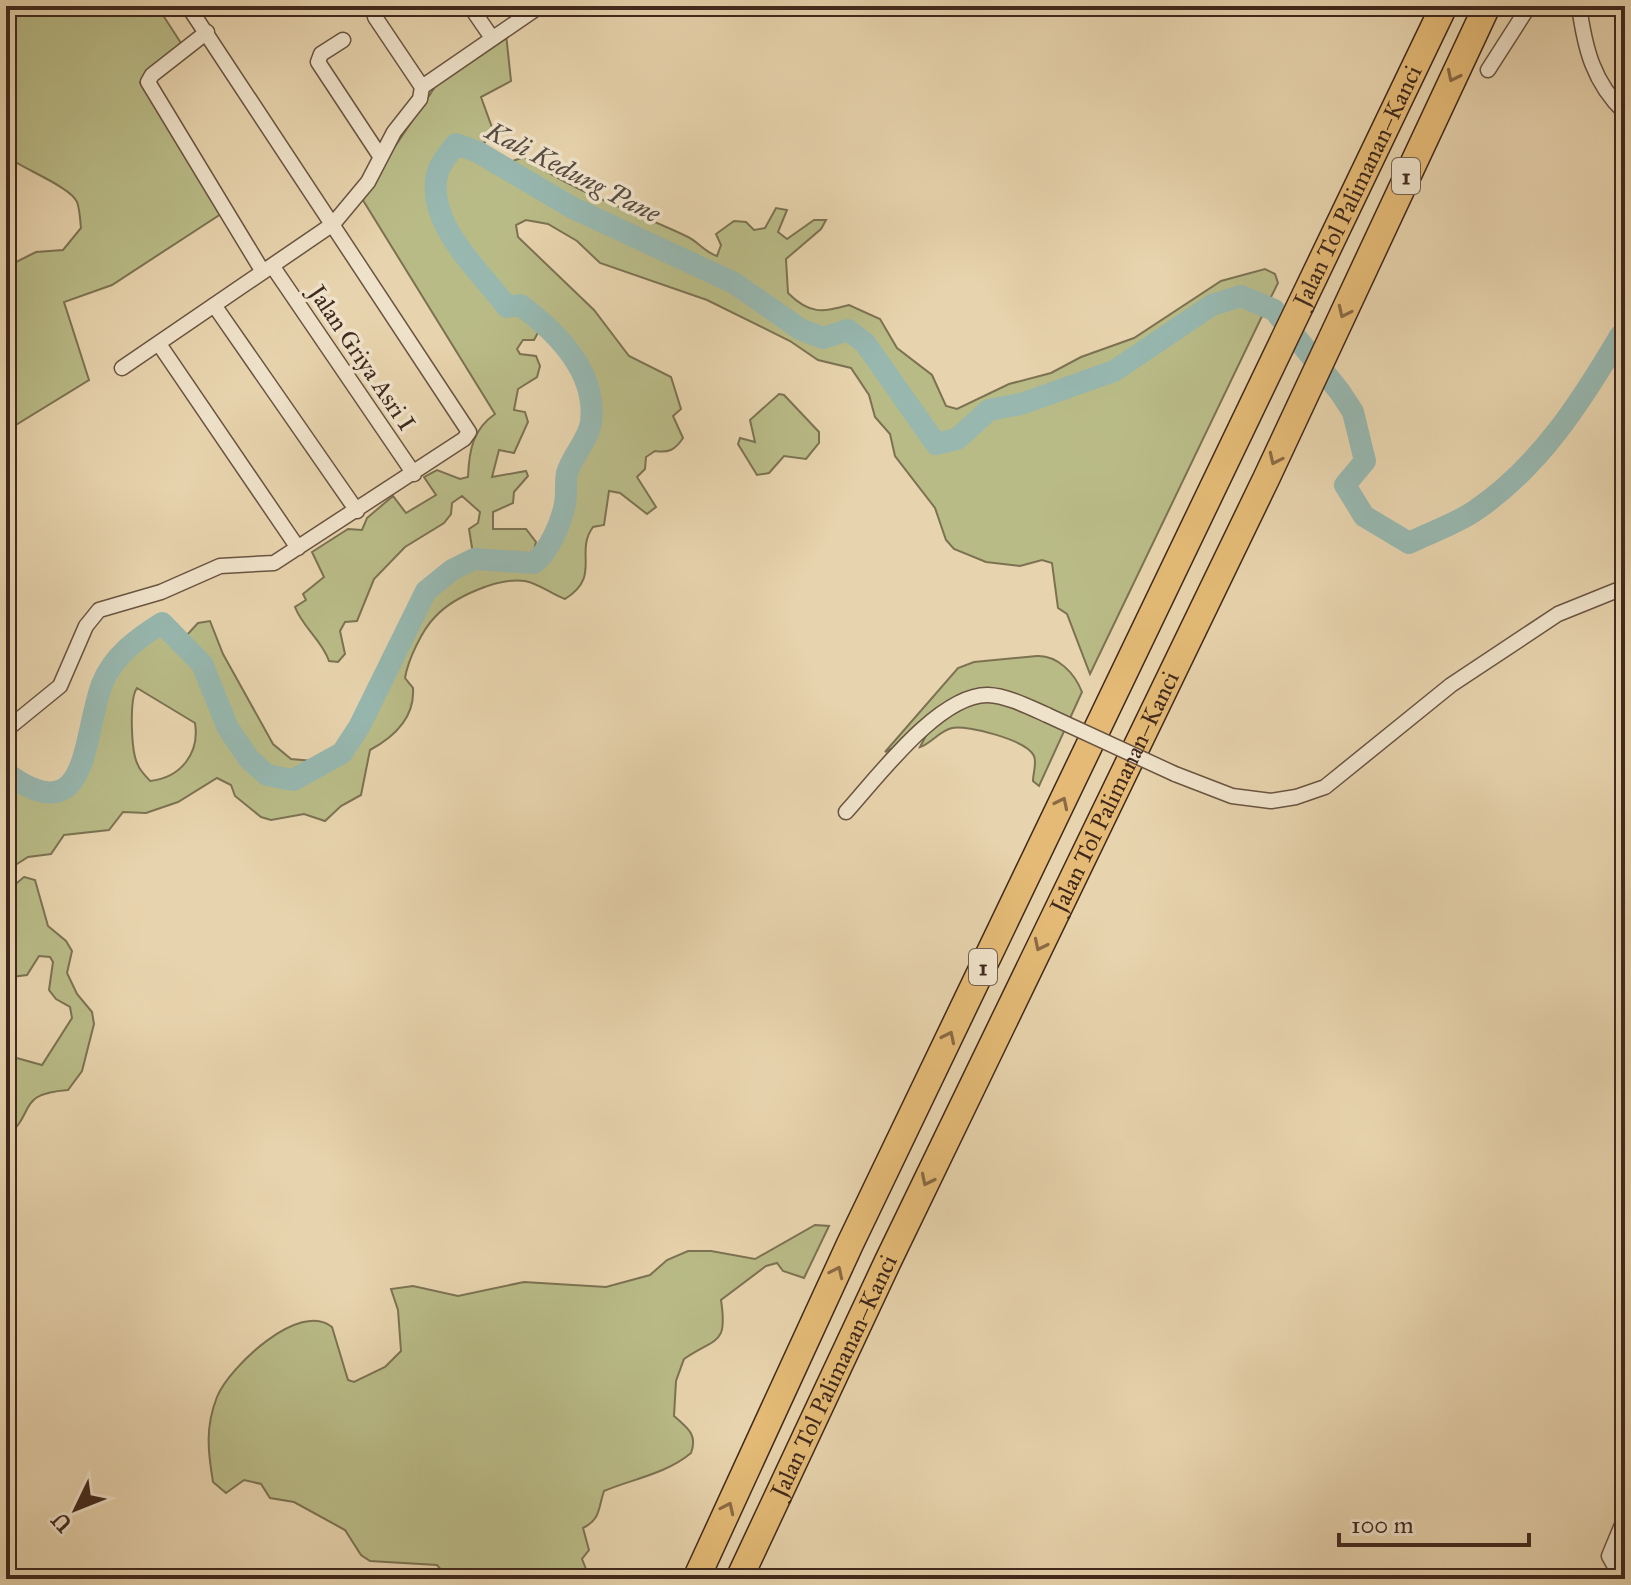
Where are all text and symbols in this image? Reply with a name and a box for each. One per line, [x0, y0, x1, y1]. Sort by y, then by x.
street label: Jalan Tol Palimanan–Kanci [1285, 60, 1429, 315]
one-way arrow [1448, 68, 1463, 83]
water label: Kali Kedung Pane [479, 113, 667, 230]
road number: 1 [1392, 158, 1420, 194]
street label: Jalan Griya Asri I [301, 277, 422, 437]
one-way arrow [1337, 304, 1353, 318]
one-way arrow [1269, 451, 1285, 465]
street label: Jalan Tol Palimanan–Kanci [1042, 666, 1186, 921]
one-way arrow [1052, 797, 1068, 811]
one-way arrow [1034, 937, 1050, 952]
road number: 1 [969, 949, 997, 985]
one-way arrow [939, 1031, 955, 1046]
one-way arrow [921, 1171, 937, 1186]
street label: Jalan Tol Palimanan–Kanci [763, 1249, 904, 1505]
one-way arrow [827, 1266, 843, 1280]
north arrow [36, 1469, 116, 1549]
scale bar [1339, 1497, 1529, 1547]
one-way arrow [719, 1502, 735, 1516]
text: U [46, 1506, 78, 1538]
text: 100 m [1351, 1510, 1414, 1540]

